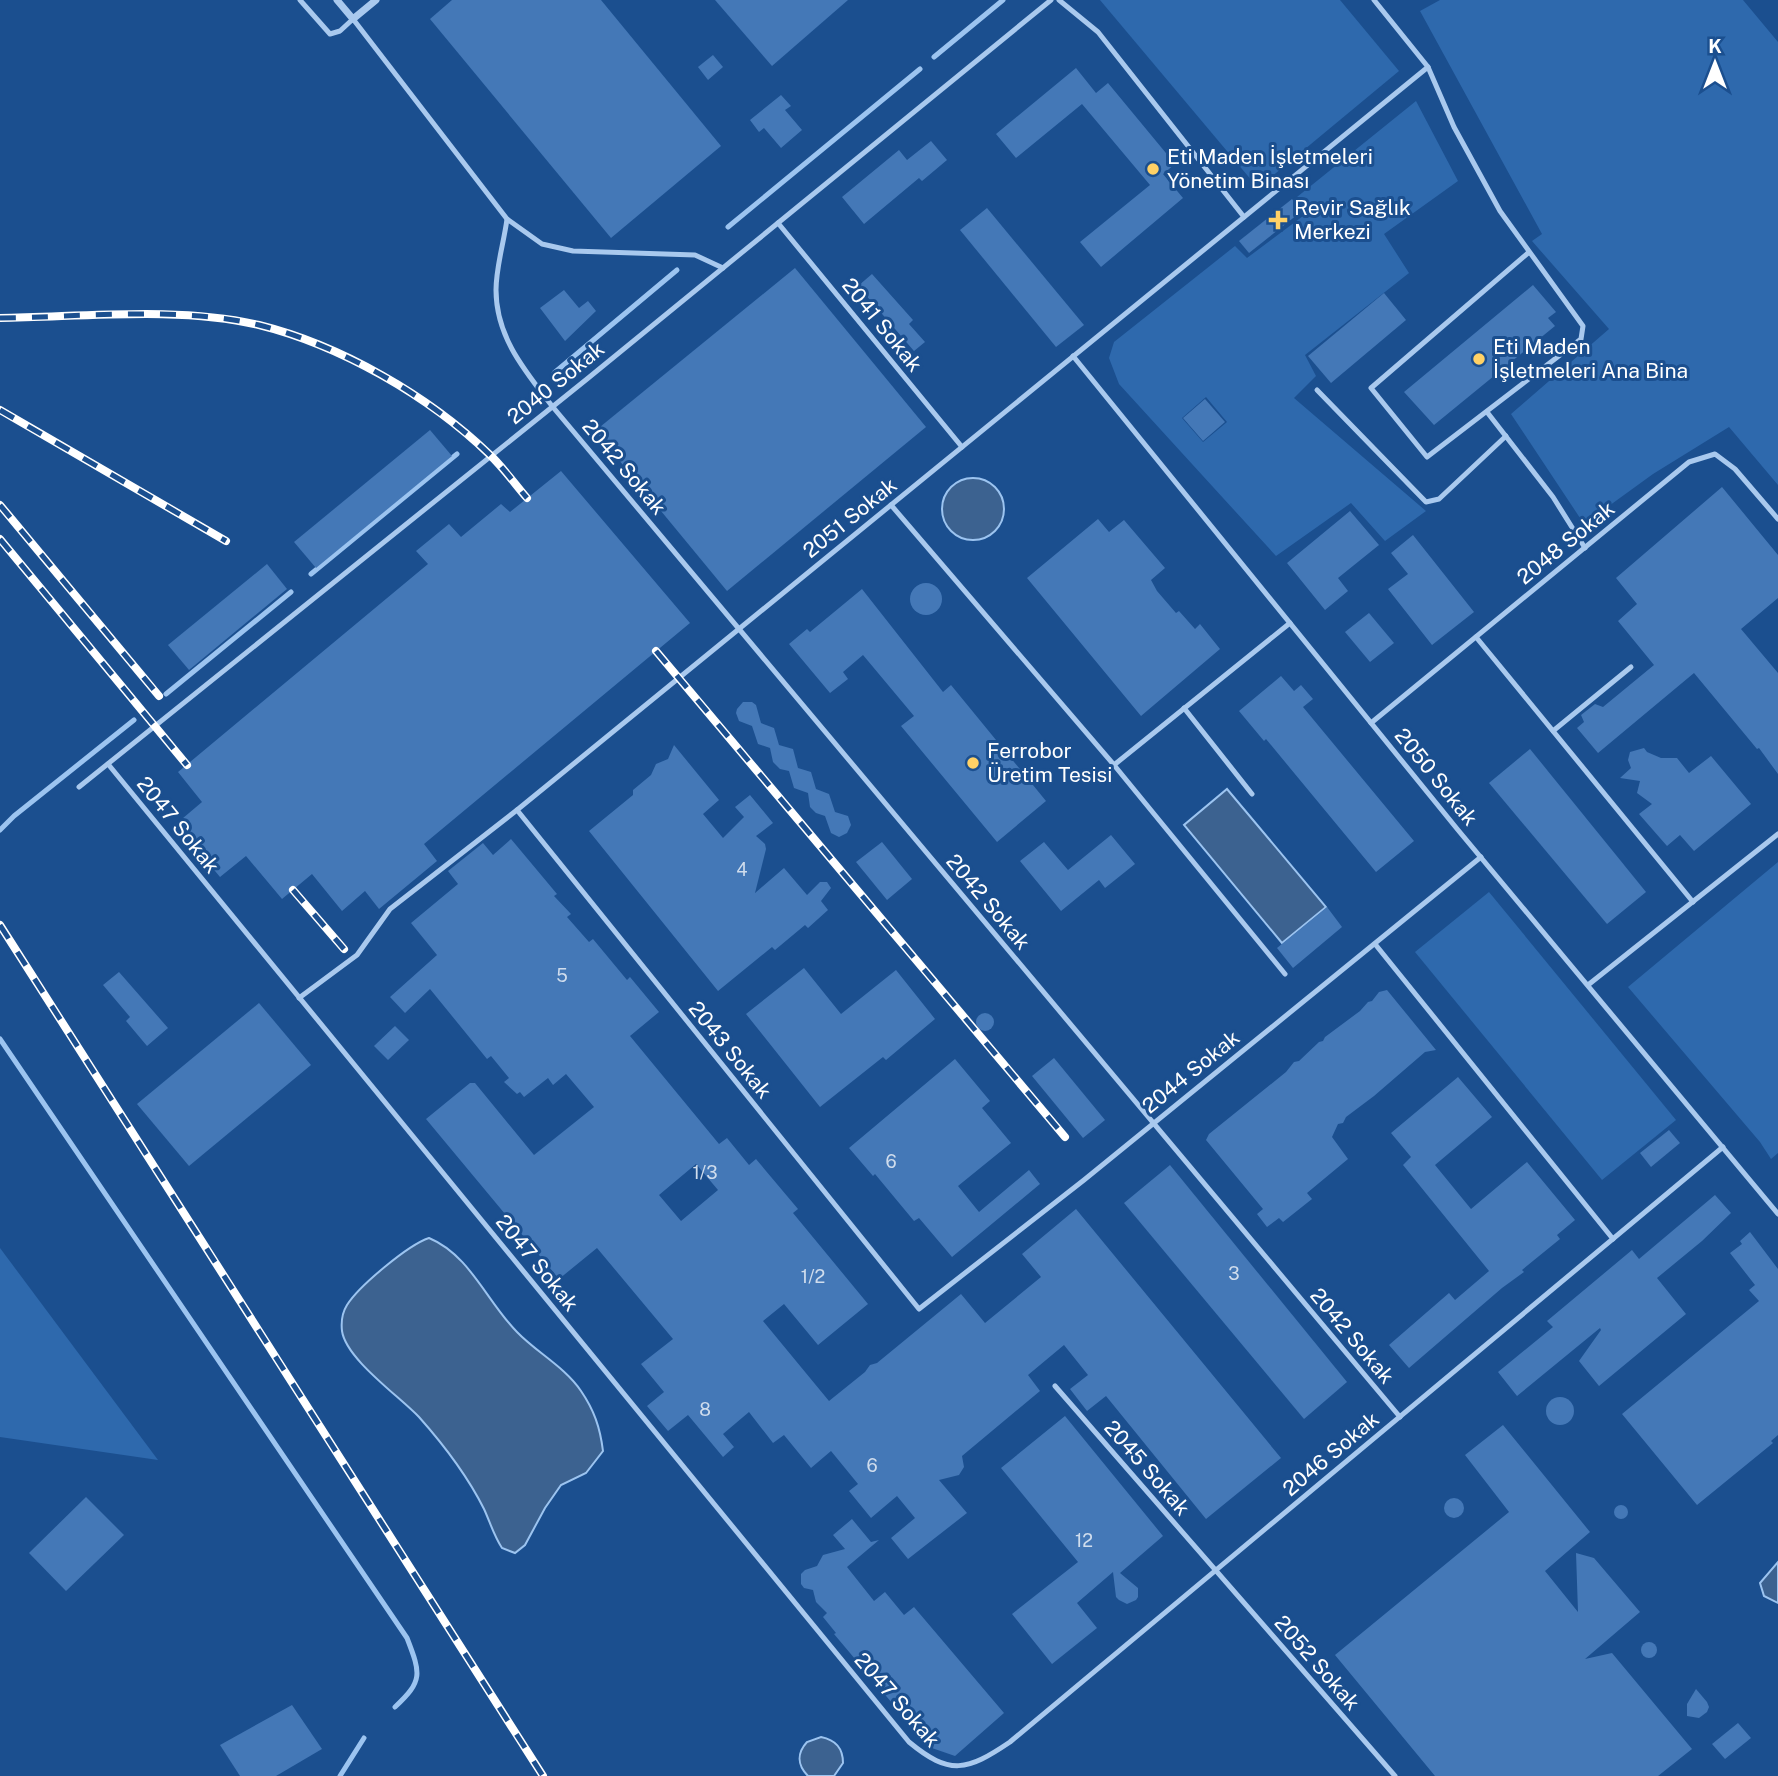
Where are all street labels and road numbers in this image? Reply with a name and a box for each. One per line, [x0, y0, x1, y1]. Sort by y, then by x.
street label: 2041 Sokak [837, 273, 928, 377]
street label: 2040 Sokak [502, 336, 609, 429]
street label: 2042 Sokak [577, 414, 672, 520]
street label: 2051 Sokak [798, 472, 902, 563]
street label: 2048 Sokak [1512, 496, 1620, 589]
street label: 2050 Sokak [1390, 723, 1483, 830]
street label: 2047 Sokak [132, 771, 225, 878]
street label: 2042 Sokak [941, 849, 1036, 955]
street label: 2043 Sokak [684, 996, 777, 1103]
street label: 2044 Sokak [1137, 1025, 1244, 1118]
street label: 2047 Sokak [491, 1209, 584, 1316]
street label: 2042 Sokak [1305, 1283, 1400, 1389]
street label: 2046 Sokak [1278, 1406, 1384, 1501]
street label: 2045 Sokak [1099, 1415, 1196, 1520]
street label: 2052 Sokak [1269, 1610, 1365, 1715]
street label: 2047 Sokak [850, 1647, 945, 1752]

